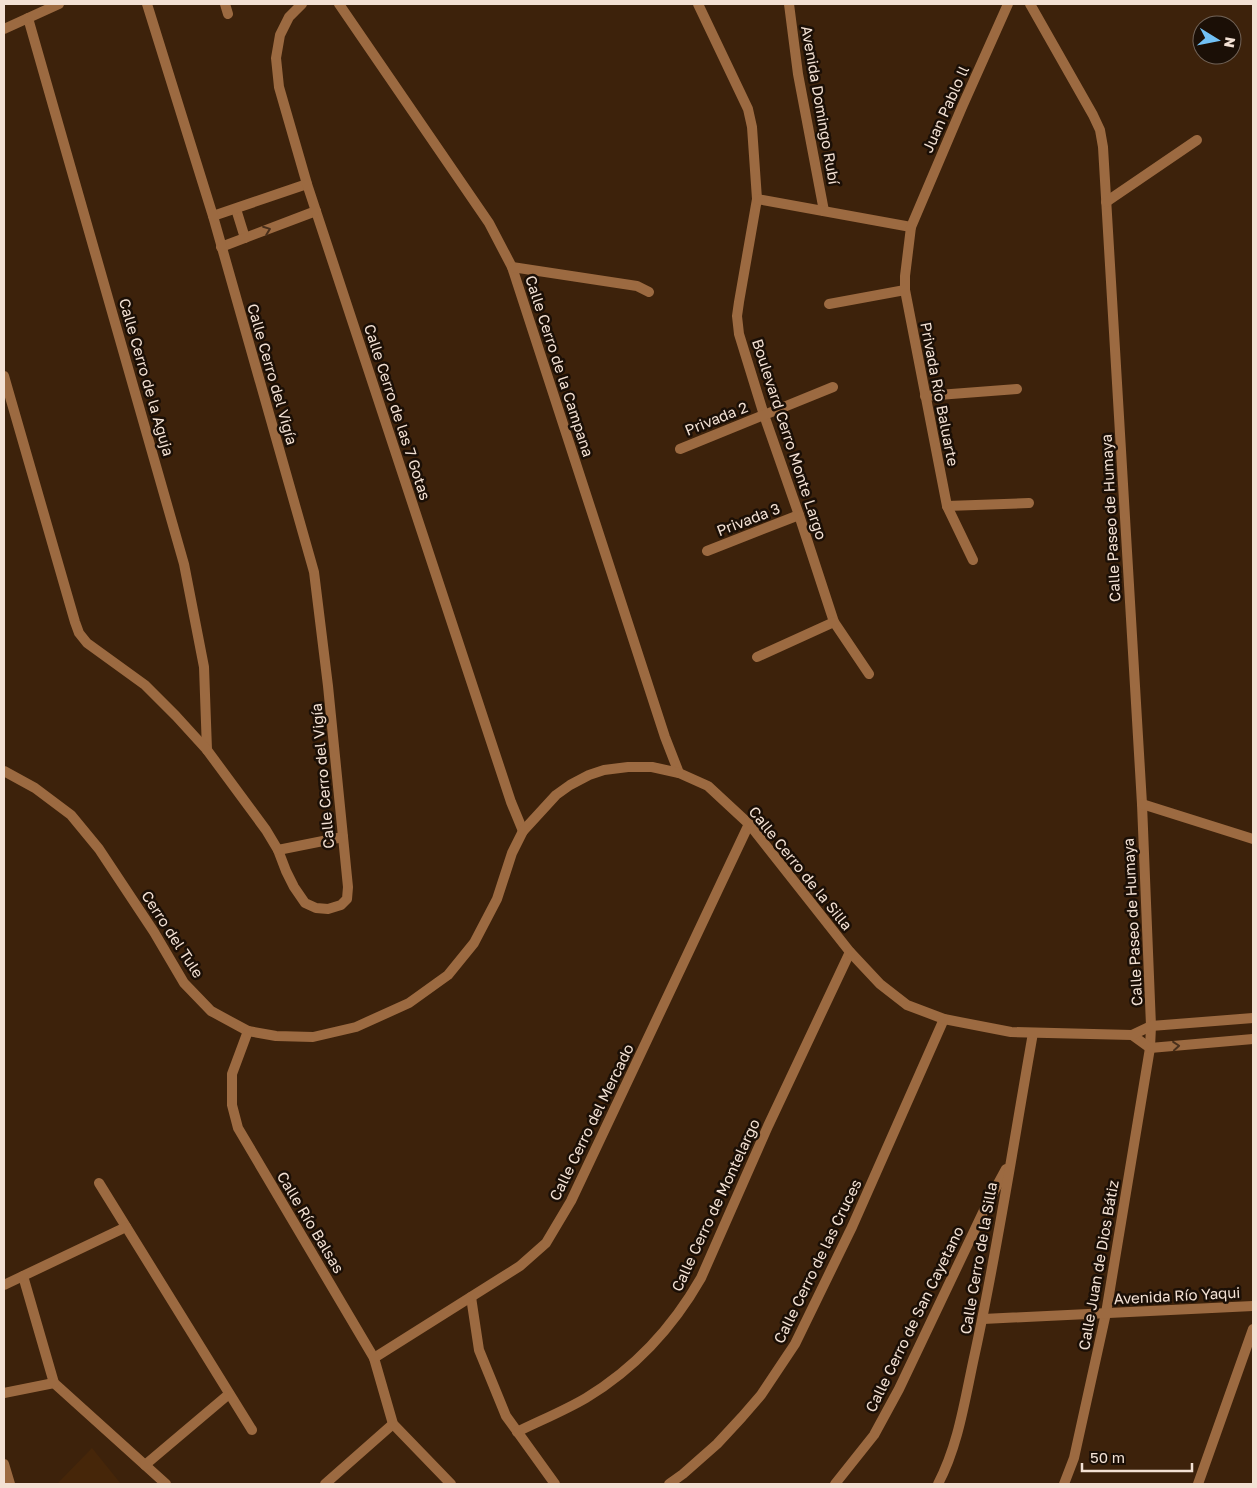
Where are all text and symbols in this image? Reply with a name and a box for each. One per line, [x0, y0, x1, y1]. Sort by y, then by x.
north arrow [1192, 15, 1242, 65]
street label: Avenida Domingo Rubí [798, 24, 844, 187]
text: N [1221, 36, 1240, 49]
street label: Juan Pablo ll [918, 63, 972, 155]
one-way arrow [262, 226, 271, 236]
street label: Calle Cerro de la Campana [522, 273, 598, 459]
street label: Calle Cerro de la Aguja [116, 296, 178, 458]
street label: Calle Cerro del Vigía [244, 301, 302, 447]
street label: Privada Río Baluarte [917, 320, 963, 468]
street label: Calle Cerro de las 7 Gotas [361, 322, 435, 502]
street label: Boulevard Cerro Monte Largo [749, 336, 831, 542]
street label: Privada 2 [682, 397, 750, 439]
street label: Calle Paseo de Humaya [1097, 434, 1123, 602]
street label: Privada 3 [714, 499, 782, 539]
street label: Calle Cerro del Vigía [307, 702, 337, 850]
street label: Calle Cerro de la Silla [745, 802, 857, 934]
street label: Calle Paseo de Humaya [1119, 838, 1145, 1006]
street label: Cerro del Tule [138, 887, 208, 981]
street label: Calle Cerro del Mercado [545, 1041, 637, 1203]
one-way arrow [1172, 1041, 1180, 1052]
street label: Calle Cerro de Montelargo [667, 1116, 763, 1294]
street label: Calle Río Balsas [274, 1168, 348, 1276]
street label: Calle Cerro de las Cruces [769, 1176, 865, 1346]
street label: Calle Juan de Dios Bátiz [1074, 1178, 1122, 1351]
street label: Calle Cerro de la Silla [956, 1181, 1000, 1335]
street label: Calle Cerro de San Cayetano [861, 1223, 967, 1415]
street label: Avenida Río Yaqui [1113, 1283, 1241, 1307]
scale bar [1082, 1440, 1192, 1472]
text: 50 m [1090, 1448, 1125, 1466]

